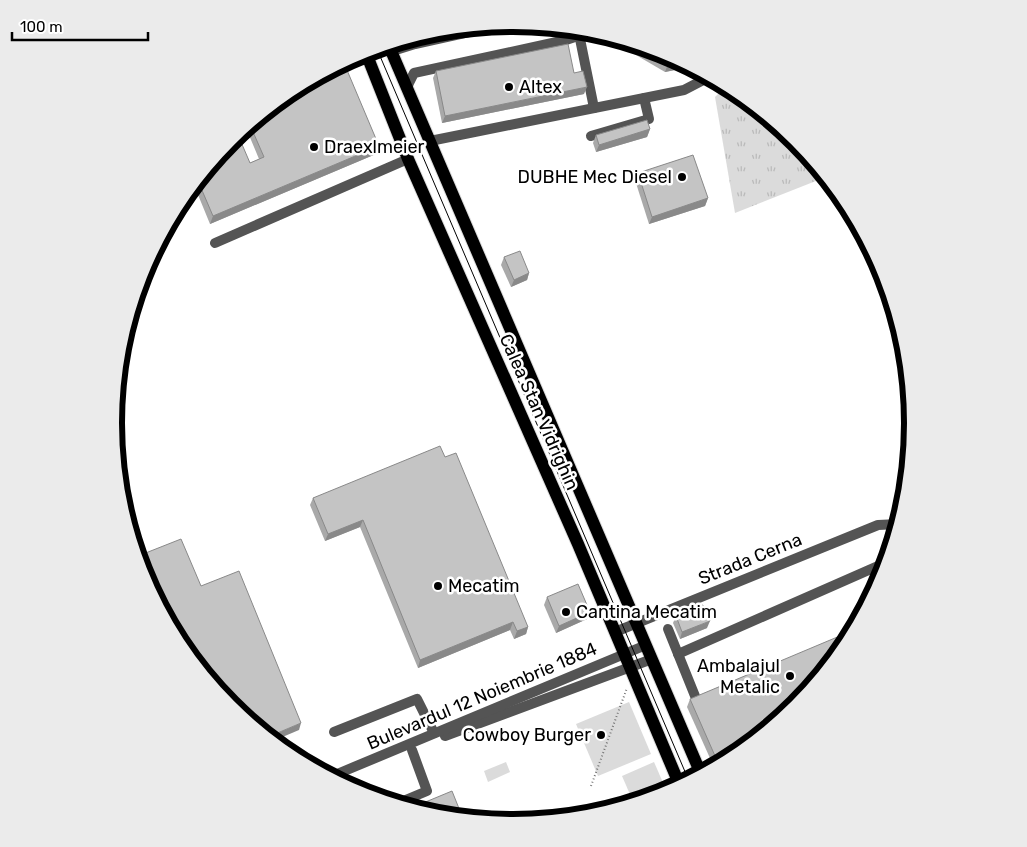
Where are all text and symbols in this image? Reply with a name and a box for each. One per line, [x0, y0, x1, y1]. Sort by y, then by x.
scale bar [12, 10, 149, 42]
text: 100 m [20, 18, 62, 36]
place label: Altex [519, 76, 562, 98]
marker: Altex [503, 81, 515, 93]
place label: Draexlmeier [324, 136, 425, 158]
marker: Draexlmeier [308, 141, 320, 153]
place label: DUBHE Mec Diesel [518, 166, 672, 188]
marker: DUBHE Mec Diesel [676, 171, 688, 183]
street label: Calea Stan Vidrighin [495, 330, 583, 494]
street label: Strada Cerna [695, 528, 805, 590]
place label: Mecatim [448, 575, 520, 597]
marker: Mecatim [432, 580, 444, 592]
place label: Cantina Mecatim [576, 601, 717, 623]
marker: Cantina Mecatim [560, 606, 572, 618]
street label: Bulevardul 12 Noiembrie 1884 [364, 637, 600, 755]
place label: Ambalajul Metalic [697, 655, 780, 698]
marker: Ambalajul Metalic [784, 670, 796, 682]
place label: Cowboy Burger [463, 724, 591, 746]
marker: Cowboy Burger [595, 729, 607, 741]

